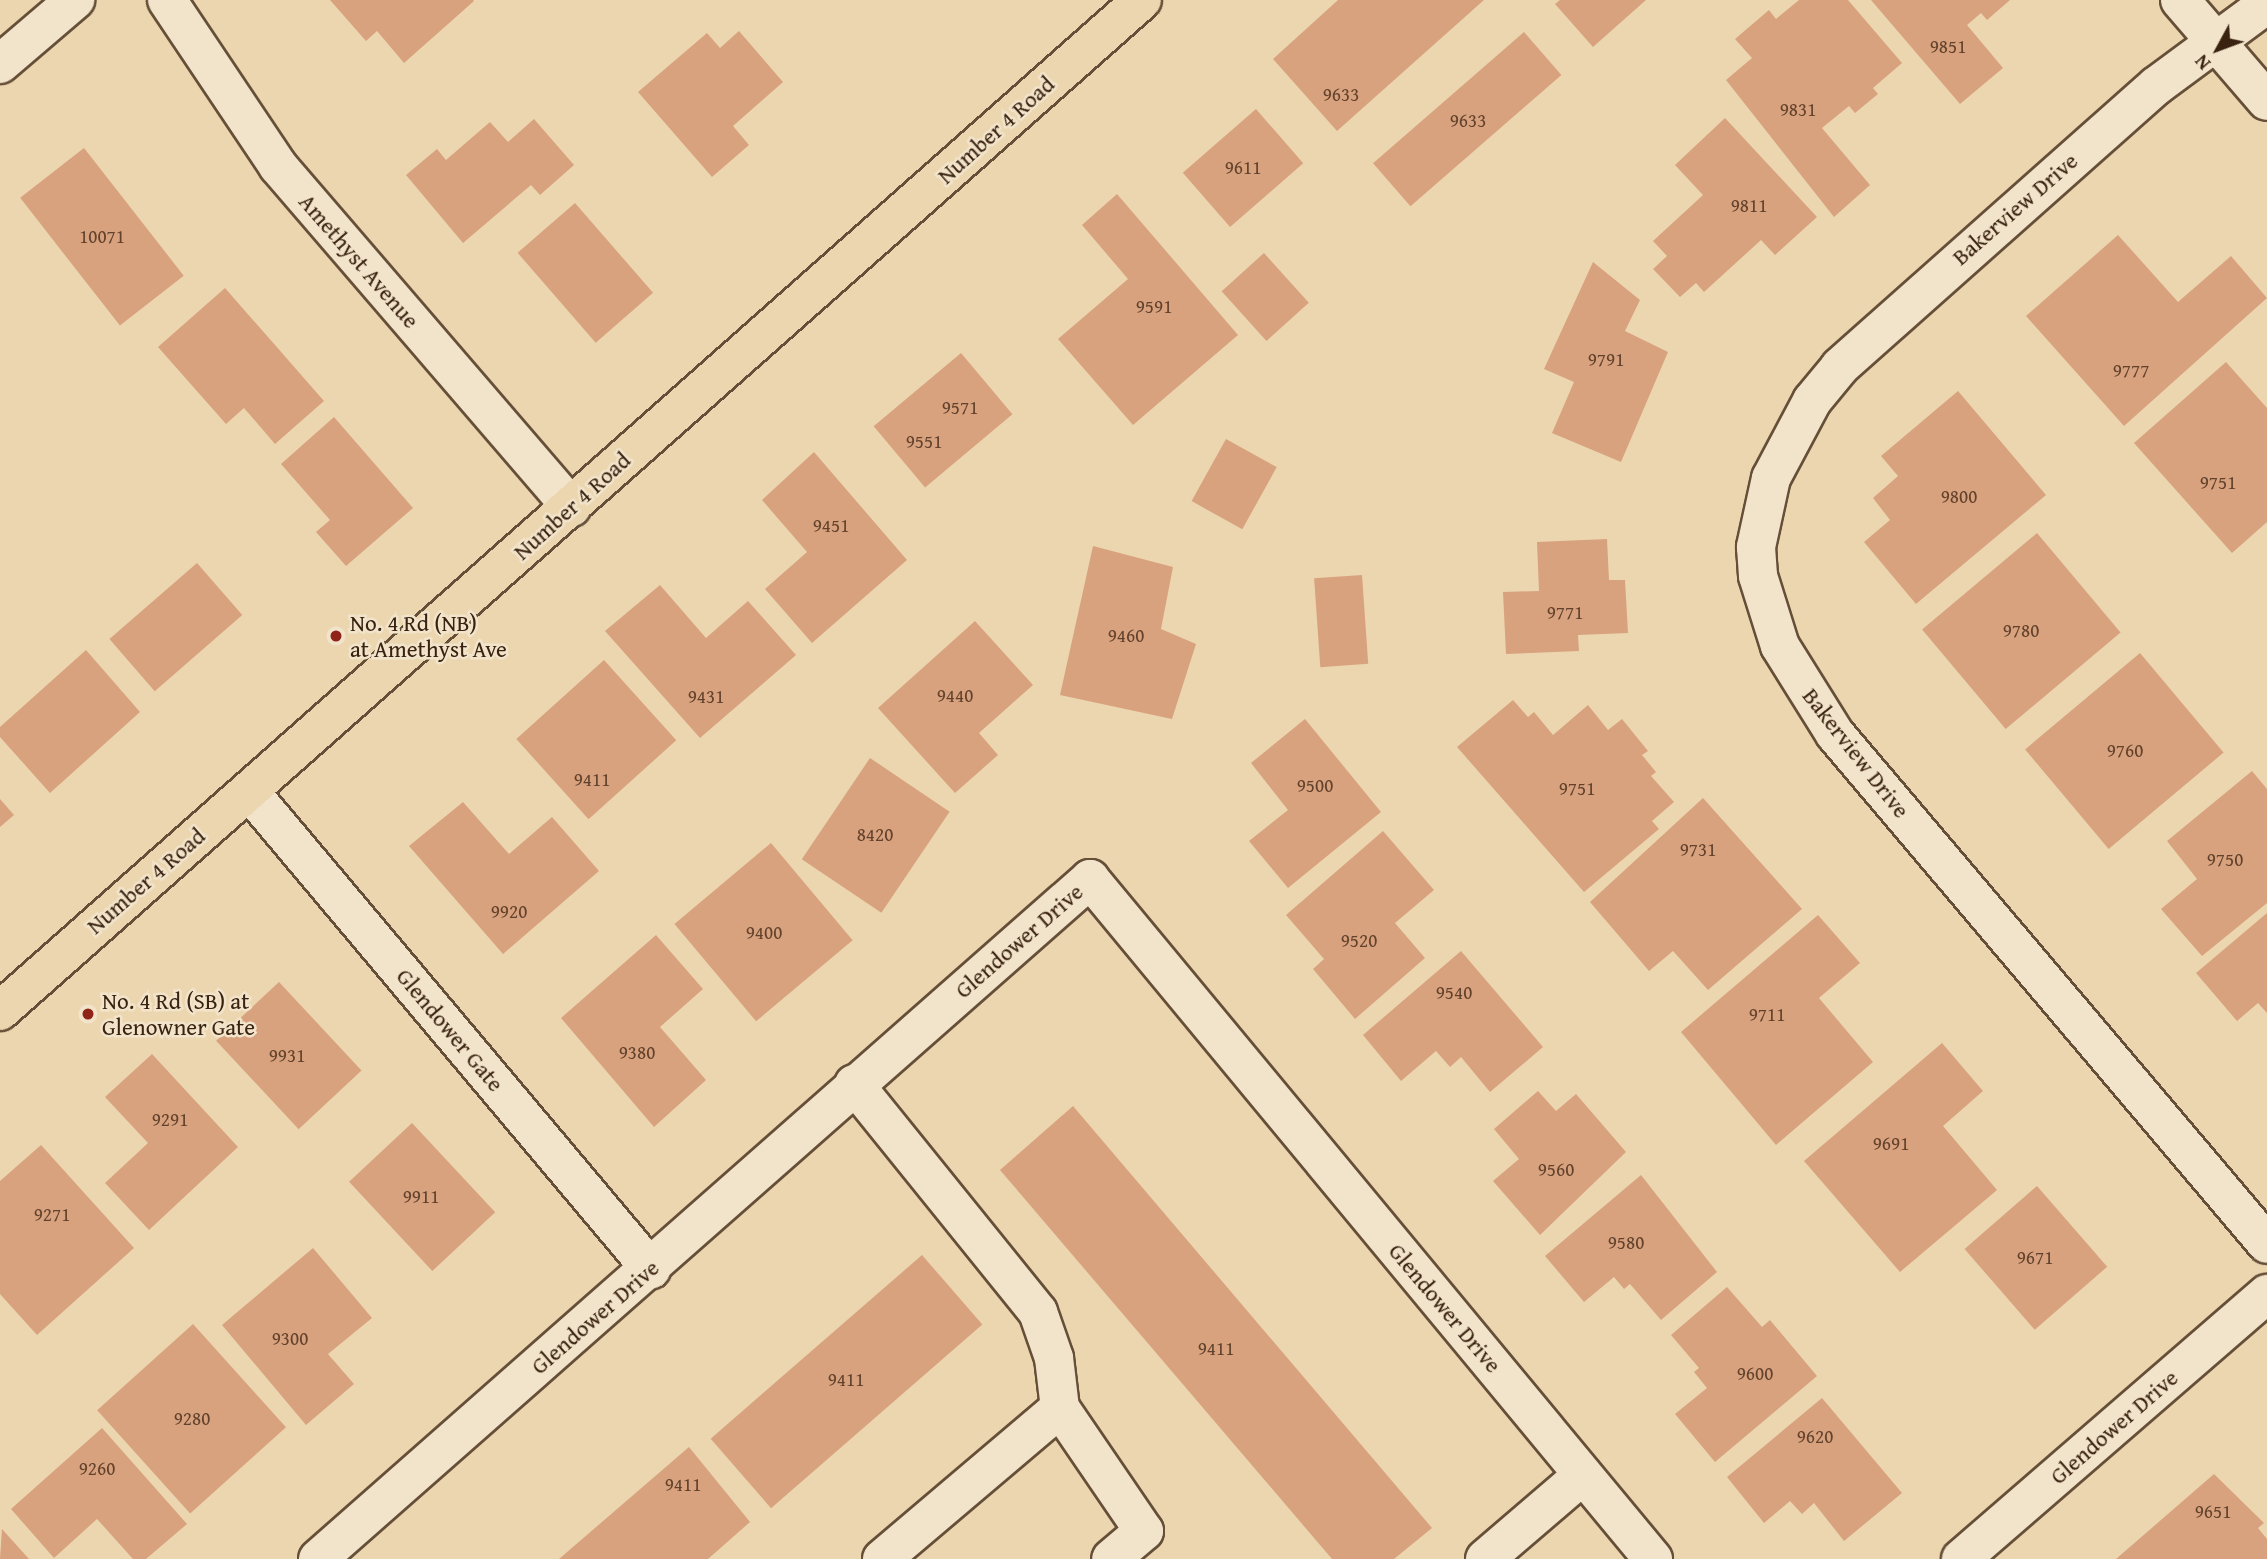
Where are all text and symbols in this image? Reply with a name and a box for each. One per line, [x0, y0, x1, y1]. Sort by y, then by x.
north arrow [2183, 14, 2253, 84]
house number: 9851 [1930, 36, 1966, 58]
text: N [2187, 49, 2217, 77]
street label: Number 4 Road [932, 70, 1060, 190]
house number: 9633 [1323, 84, 1359, 106]
house number: 9831 [1780, 99, 1816, 121]
house number: 9633 [1450, 110, 1486, 132]
street label: Bakerview Drive [1947, 147, 2083, 271]
house number: 9611 [1225, 157, 1261, 179]
street label: Amethyst Avenue [293, 188, 425, 334]
house number: 9811 [1731, 195, 1767, 217]
house number: 10071 [79, 226, 125, 248]
house number: 9591 [1136, 296, 1172, 318]
house number: 9791 [1588, 349, 1624, 371]
house number: 9777 [2113, 360, 2149, 382]
house number: 9571 [942, 397, 978, 419]
house number: 9551 [906, 431, 942, 453]
street label: Number 4 Road [508, 446, 636, 566]
house number: 9751 [2200, 472, 2236, 494]
house number: 9800 [1941, 486, 1977, 508]
house number: 9451 [813, 515, 849, 537]
house number: 9771 [1547, 602, 1583, 624]
place label: No. 4 Rd (NB) at Amethyst Ave [350, 609, 507, 663]
house number: 9780 [2003, 620, 2039, 642]
house number: 9460 [1108, 625, 1144, 647]
marker: No. 4 Rd (NB) at Amethyst Ave [328, 628, 344, 644]
street label: Bakerview Drive [1797, 683, 1915, 823]
house number: 9440 [937, 685, 973, 707]
house number: 9431 [688, 686, 724, 708]
house number: 9760 [2107, 740, 2143, 762]
house number: 9411 [574, 769, 610, 791]
house number: 9500 [1297, 775, 1333, 797]
house number: 9751 [1559, 778, 1595, 800]
street label: Number 4 Road [81, 822, 211, 940]
house number: 8420 [857, 824, 893, 846]
house number: 9731 [1680, 839, 1716, 861]
house number: 9750 [2207, 849, 2243, 871]
street label: Glendower Drive [949, 878, 1089, 1004]
house number: 9920 [491, 901, 527, 923]
house number: 9400 [746, 922, 782, 944]
house number: 9520 [1341, 930, 1377, 952]
street label: Glendower Gate [391, 963, 509, 1097]
house number: 9540 [1436, 982, 1472, 1004]
place label: No. 4 Rd (SB) at Glenowner Gate [102, 987, 255, 1041]
house number: 9711 [1749, 1004, 1785, 1026]
marker: No. 4 Rd (SB) at Glenowner Gate [80, 1006, 96, 1022]
house number: 9380 [619, 1042, 655, 1064]
house number: 9931 [269, 1045, 305, 1067]
house number: 9291 [152, 1109, 188, 1131]
house number: 9691 [1873, 1133, 1909, 1155]
house number: 9560 [1538, 1159, 1574, 1181]
house number: 9911 [403, 1186, 439, 1208]
house number: 9271 [34, 1204, 70, 1226]
house number: 9580 [1608, 1232, 1644, 1254]
street label: Glendower Drive [1383, 1238, 1507, 1378]
house number: 9671 [2017, 1247, 2053, 1269]
street label: Glendower Drive [525, 1254, 665, 1380]
house number: 9300 [272, 1328, 308, 1350]
house number: 9411 [1198, 1338, 1234, 1360]
house number: 9600 [1737, 1363, 1773, 1385]
street label: Glendower Drive [2044, 1364, 2184, 1490]
house number: 9411 [828, 1369, 864, 1391]
house number: 9280 [174, 1408, 210, 1430]
house number: 9620 [1797, 1426, 1833, 1448]
house number: 9260 [79, 1458, 115, 1480]
house number: 9411 [665, 1474, 701, 1496]
house number: 9651 [2195, 1501, 2231, 1523]

